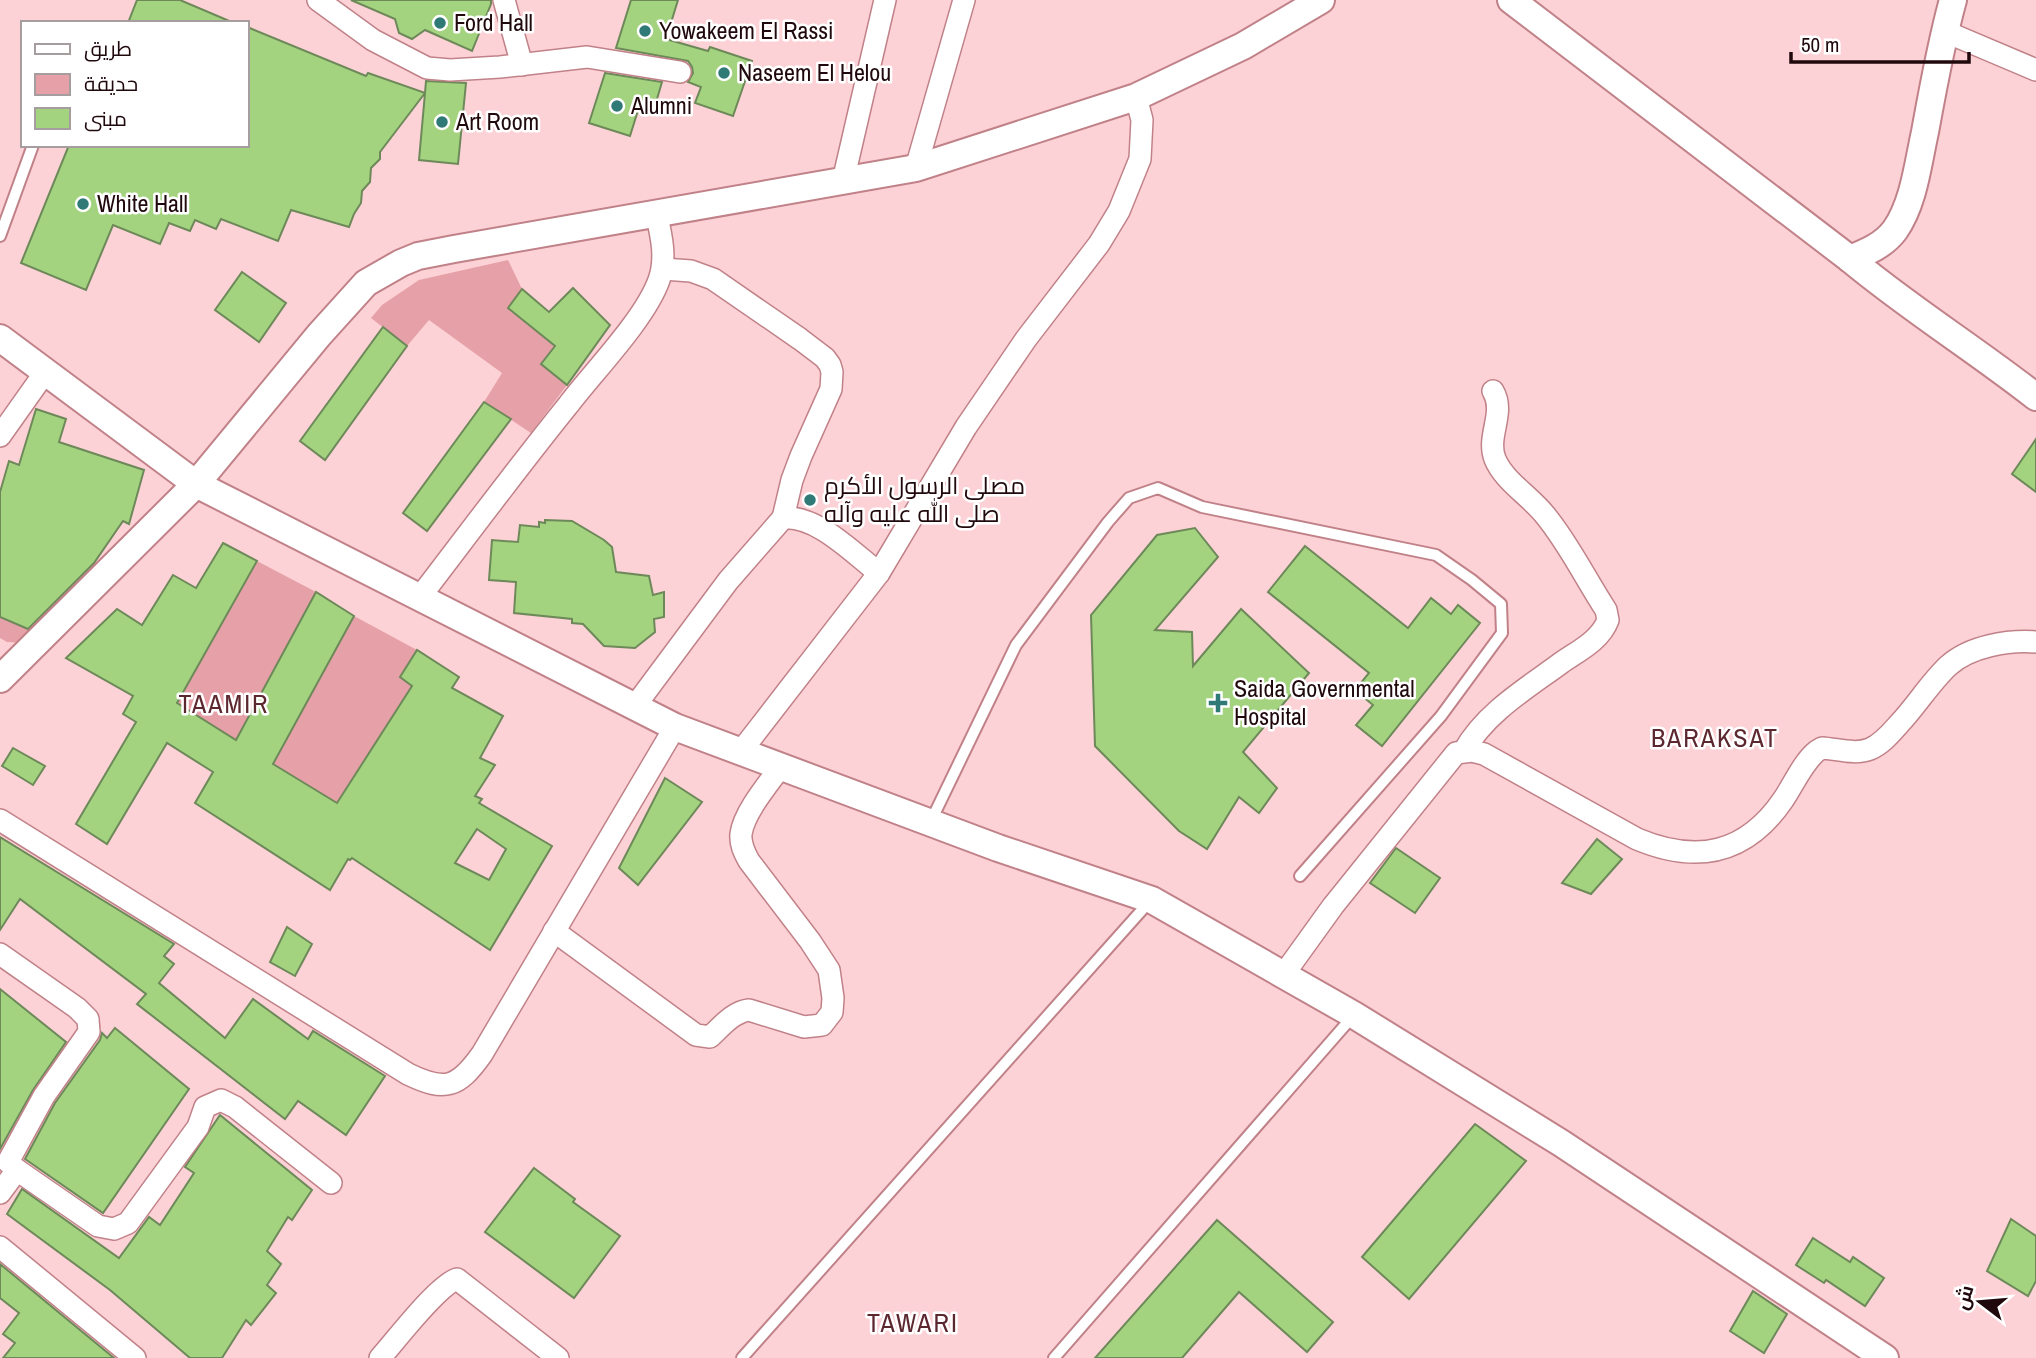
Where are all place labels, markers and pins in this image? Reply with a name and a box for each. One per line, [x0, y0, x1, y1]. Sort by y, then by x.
place label: Ford Hall [454, 6, 533, 38]
place label: Yowakeem El Rassi [659, 14, 834, 46]
marker: Ford Hall [432, 15, 448, 31]
marker: Yowakeem El Rassi [637, 23, 653, 39]
place label: Naseem El Helou [738, 56, 891, 88]
marker: Naseem El Helou [716, 65, 732, 81]
place label: Alumni [630, 89, 692, 121]
marker: Alumni [609, 98, 625, 114]
place label: Art Room [455, 105, 539, 137]
marker: Art Room [434, 114, 450, 130]
place label: White Hall [97, 187, 188, 219]
marker: White Hall [75, 196, 91, 212]
place label: مصلى الرسول الأكرم صلى الله عليه وآله [824, 469, 1025, 529]
marker: مصلى الرسول الأكرم صلى الله عليه وآله [802, 492, 818, 508]
place label: Saida Governmental Hospital [1234, 672, 1415, 732]
marker: Saida Governmental Hospital [1208, 693, 1228, 713]

